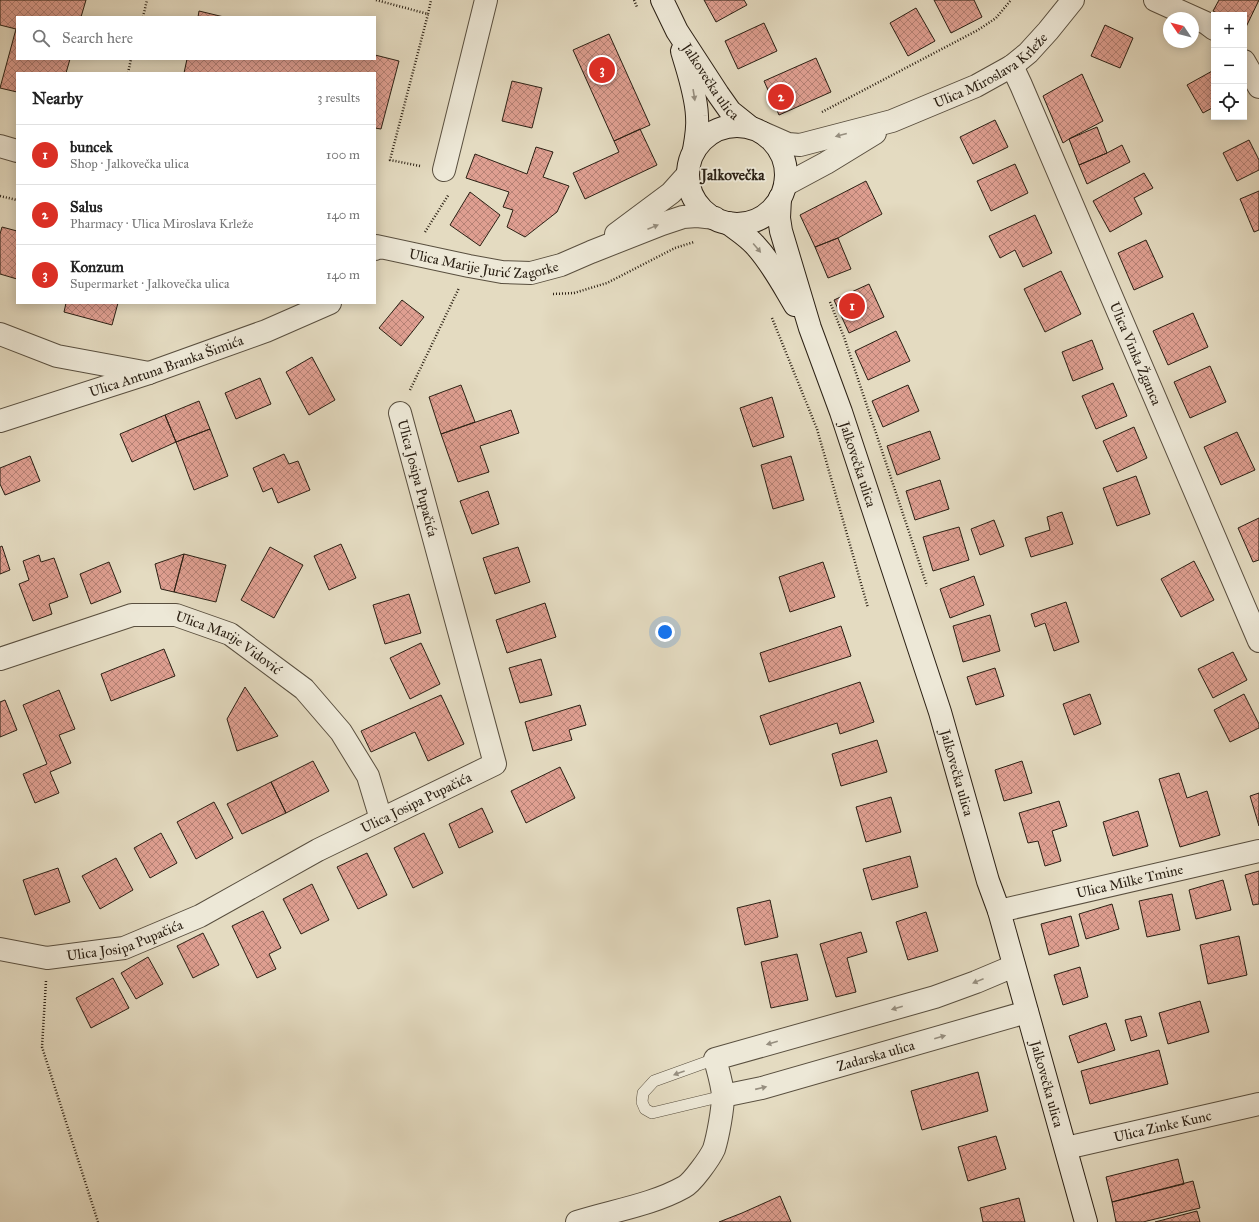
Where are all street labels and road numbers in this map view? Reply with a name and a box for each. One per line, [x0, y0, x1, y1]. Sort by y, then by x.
street label: Ulica Miroslava Krleže [931, 29, 1051, 112]
street label: Jalkovečka ulica [676, 38, 742, 124]
street label: Ulica Marije Jurić Zagorke [407, 245, 561, 282]
street label: Ulica Vinka Žganca [1106, 299, 1165, 408]
street label: Ulica Antuna Branka Šimića [87, 332, 246, 401]
street label: Ulica Josipa Pupačića [393, 418, 441, 539]
street label: Jalkovečka ulica [834, 418, 880, 509]
street label: Ulica Marije Vidović [173, 608, 286, 679]
street label: Jalkovečka ulica [935, 726, 977, 818]
street label: Ulica Josipa Pupačića [358, 769, 474, 837]
street label: Ulica Milke Tmine [1075, 861, 1185, 902]
street label: Ulica Josipa Pupačića [65, 916, 186, 964]
street label: Zadarska ulica [835, 1037, 917, 1075]
street label: Jalkovečka ulica [1025, 1037, 1067, 1129]
street label: Ulica Zinke Kunc [1112, 1107, 1213, 1146]

